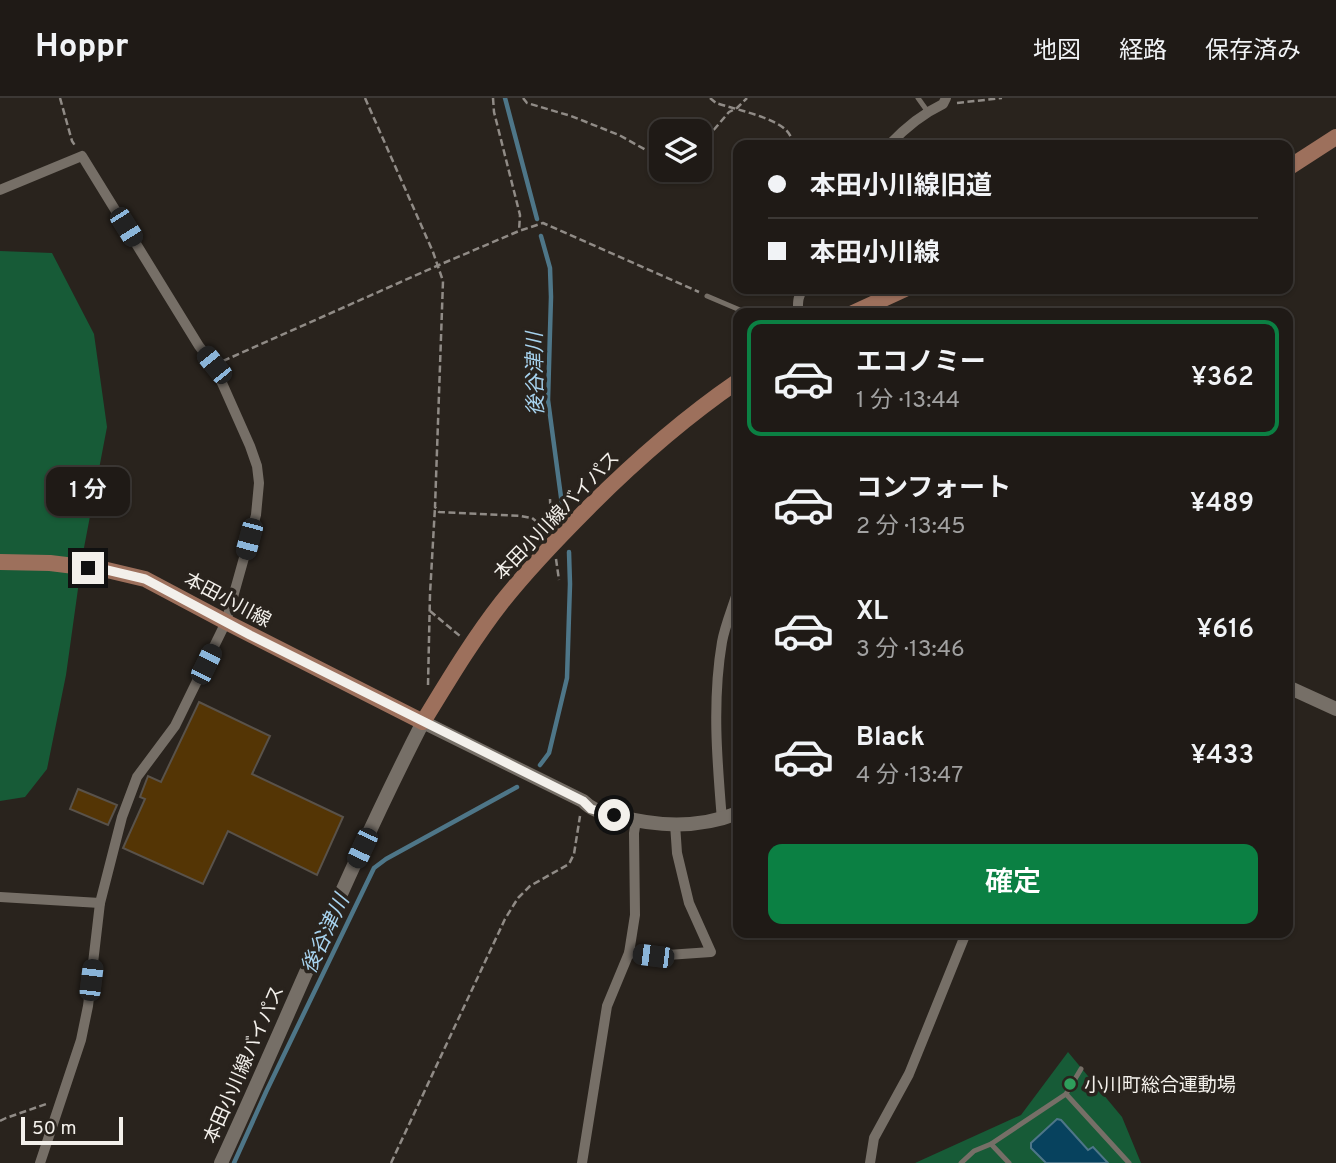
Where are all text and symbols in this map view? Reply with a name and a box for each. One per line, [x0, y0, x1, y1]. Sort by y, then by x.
text: Hoppr [35, 27, 128, 69]
text: 地図 [1033, 37, 1081, 67]
text: 経路 [1119, 37, 1167, 67]
text: 保存済み [1205, 37, 1301, 67]
map controls [649, 119, 712, 182]
button: layers [649, 119, 712, 182]
text: 本田小川線旧道 [810, 171, 992, 204]
car [106, 204, 147, 250]
text: 本田小川線 [810, 238, 940, 271]
water label: 後谷津川 [522, 330, 551, 416]
car [193, 342, 236, 388]
icon: car [772, 347, 835, 410]
text: エコノミー [856, 347, 986, 380]
text: ¥362 [1191, 362, 1254, 395]
text: 1 分 · 13:44 [856, 387, 960, 416]
street label: 本田小川線バイパス [490, 447, 625, 586]
callout: 1 分 [46, 466, 130, 516]
icon: car [772, 473, 835, 536]
text: コンフォート [856, 473, 1011, 506]
text: 1 分 [69, 477, 107, 506]
text: ¥489 [1190, 488, 1254, 521]
text: 2 分 · 13:45 [856, 513, 965, 542]
car [234, 516, 265, 562]
route end [72, 552, 104, 584]
street label: 本田小川線 [179, 568, 275, 634]
text: XL [856, 596, 888, 629]
icon: car [772, 599, 835, 662]
text: ¥616 [1197, 614, 1254, 647]
text: 3 分 · 13:46 [856, 636, 965, 665]
car [188, 641, 225, 687]
text: Black [856, 722, 925, 755]
icon: car [772, 725, 835, 788]
text: ¥433 [1191, 740, 1254, 773]
text: 4 分 · 13:47 [856, 762, 963, 791]
route start [598, 799, 630, 831]
car [344, 825, 381, 871]
button: 確定 [768, 844, 1258, 924]
water label: 後谷津川 [296, 889, 357, 978]
car [631, 943, 676, 969]
car [79, 958, 104, 1002]
street label: 本田小川線バイパス [199, 982, 290, 1148]
place label: 小川町総合運動場 [1084, 1074, 1236, 1098]
marker: 小川町総合運動場 [1062, 1076, 1078, 1092]
scale bar [21, 1114, 122, 1146]
text: 50 m [32, 1117, 77, 1141]

